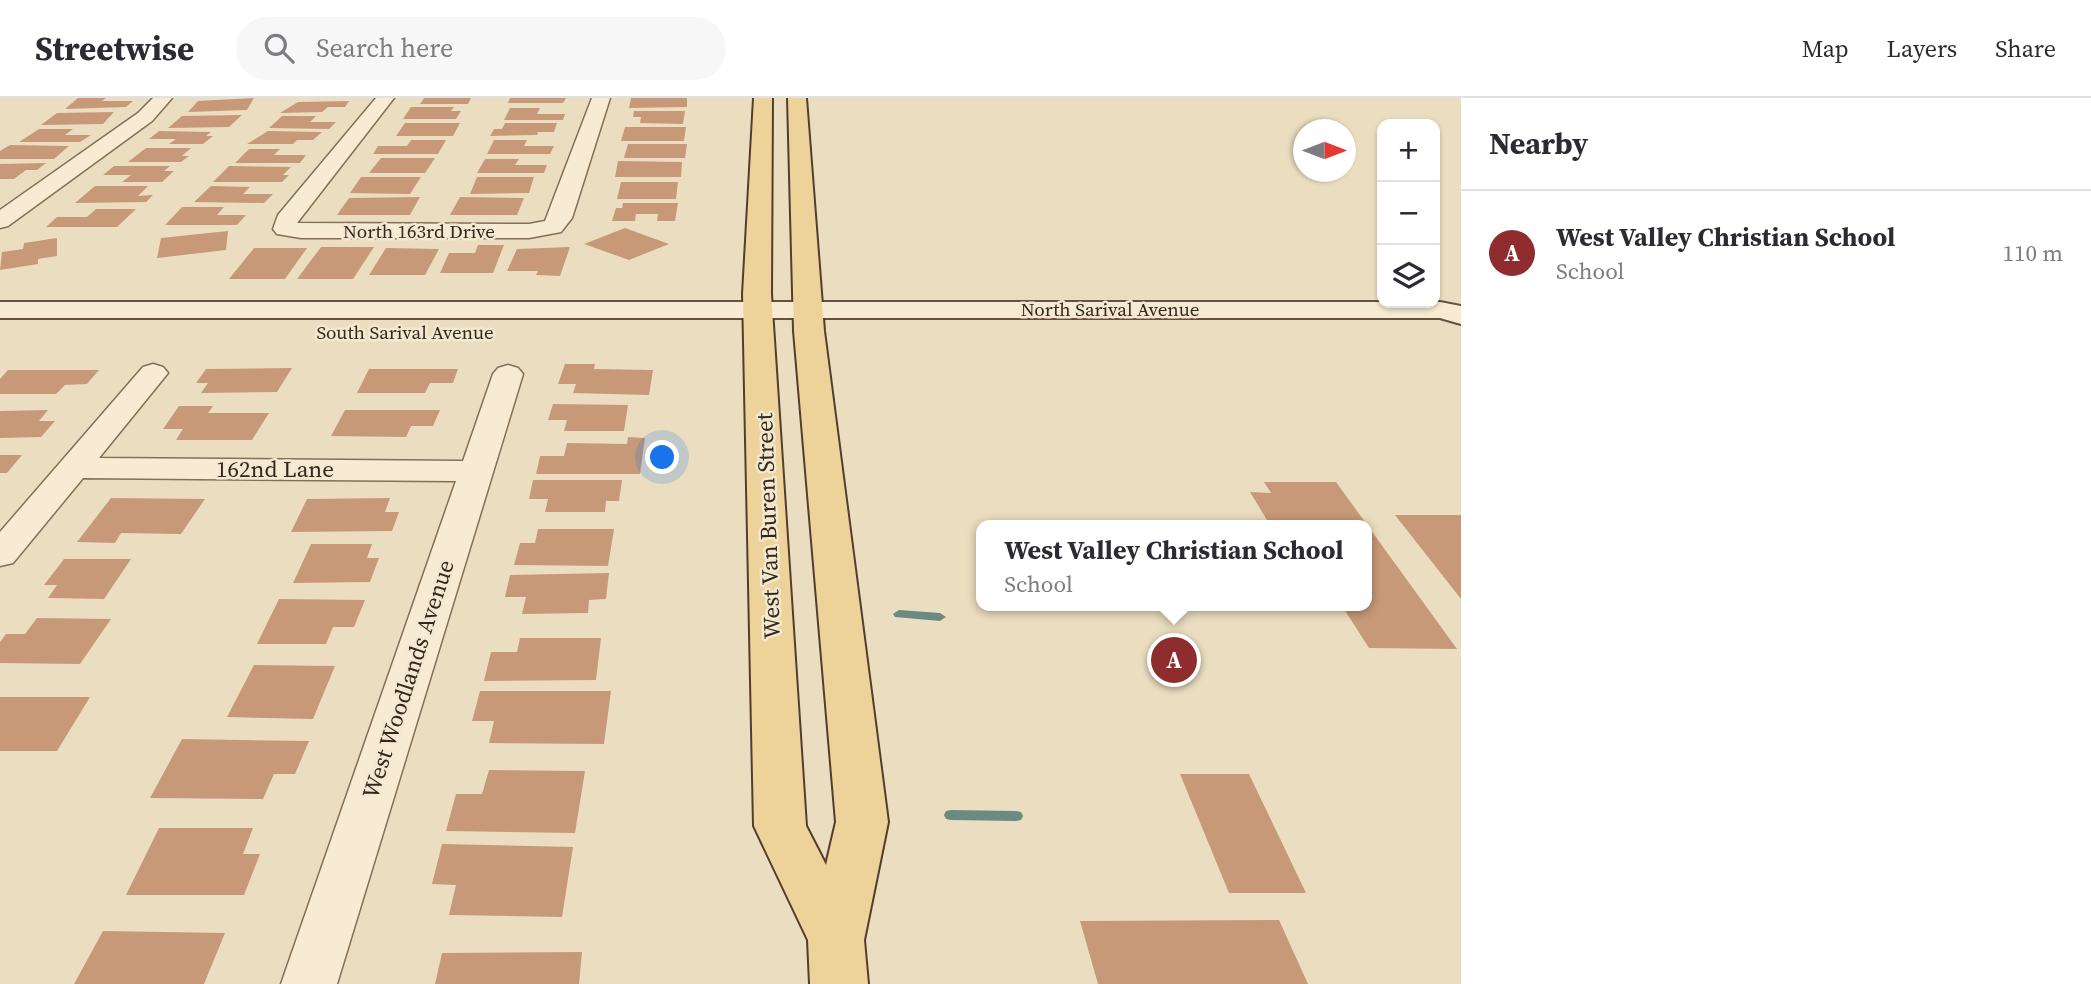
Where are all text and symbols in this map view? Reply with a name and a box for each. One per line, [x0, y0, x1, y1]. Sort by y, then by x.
search box [236, 17, 726, 80]
text: Streetwise [35, 26, 194, 71]
icon: search [260, 29, 298, 67]
text: Search here [316, 30, 453, 66]
text: Map [1802, 32, 1849, 65]
text: Layers [1887, 32, 1957, 65]
text: Share [1995, 32, 2056, 65]
north arrow [1293, 119, 1356, 182]
map controls [1377, 119, 1440, 308]
button: + [1377, 119, 1440, 182]
text: Nearby [1489, 123, 1588, 164]
button: − [1377, 182, 1440, 245]
street label: North 163rd Drive [343, 218, 495, 244]
text: West Valley Christian School [1556, 219, 1895, 255]
text: A [1504, 237, 1520, 269]
text: 110 m [2002, 237, 2063, 269]
button: layers [1377, 245, 1440, 308]
text: School [1556, 255, 1624, 287]
street label: North Sarival Avenue [1021, 296, 1199, 322]
street label: South Sarival Avenue [316, 319, 494, 345]
street label: West Van Buren Street [748, 412, 788, 640]
your location [645, 440, 679, 474]
street label: 162nd Lane [216, 453, 334, 485]
popup [976, 520, 1372, 611]
text: West Valley Christian School [1004, 532, 1344, 568]
street label: West Woodlands Avenue [354, 556, 462, 802]
text: School [1004, 568, 1073, 600]
pin: A [1151, 634, 1197, 686]

